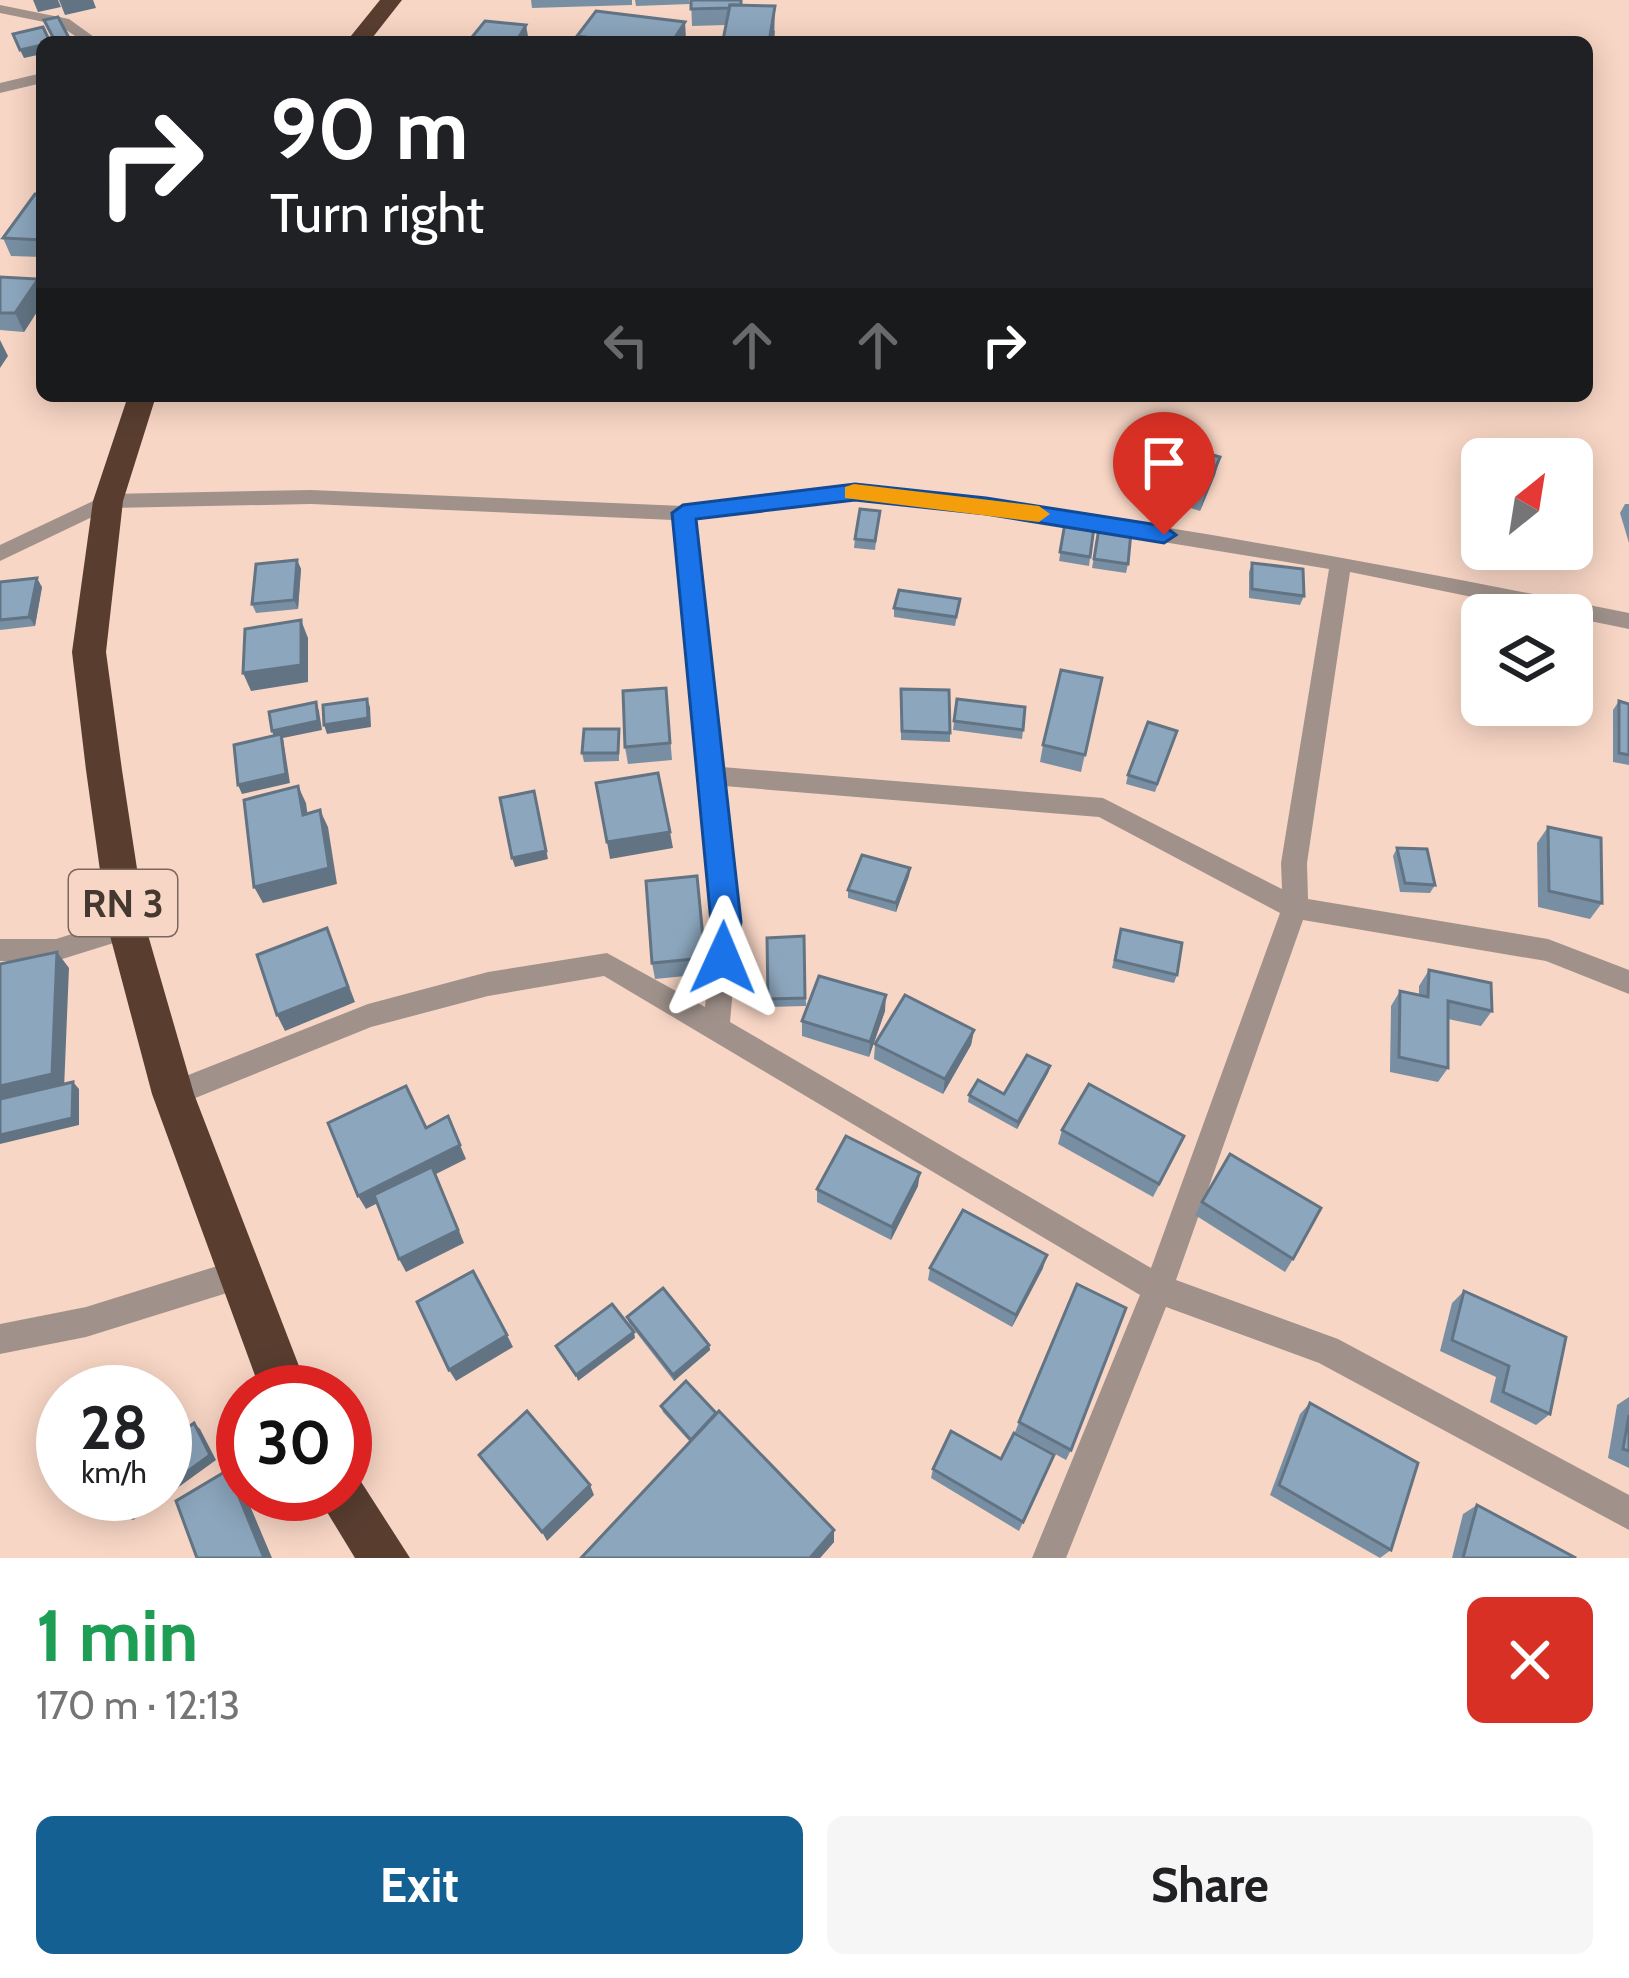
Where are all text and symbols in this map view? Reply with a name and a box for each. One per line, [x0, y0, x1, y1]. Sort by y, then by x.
text: 90 m [270, 78, 468, 180]
icon: right [72, 84, 228, 240]
text: Turn right [270, 180, 484, 246]
icon: left [593, 312, 659, 378]
icon: ahead [719, 312, 785, 378]
icon: ahead [845, 312, 911, 378]
icon: right [971, 312, 1037, 378]
pin [1113, 412, 1215, 535]
icon: arrive [1131, 430, 1197, 496]
north arrow [1461, 438, 1593, 570]
map controls [1461, 438, 1593, 726]
button: layers [1461, 594, 1593, 726]
road number: RN 3 [69, 870, 177, 936]
position arrow [660, 895, 786, 1021]
speed limit sign: 30 [216, 1365, 372, 1521]
text: 28 [80, 1391, 148, 1464]
text: km/h [81, 1454, 147, 1491]
text: 1 min [36, 1592, 198, 1679]
button: close [1467, 1597, 1593, 1723]
text: 170 m · 12:13 [36, 1681, 240, 1729]
button: Exit [36, 1816, 803, 1954]
button: Share [827, 1816, 1593, 1954]

